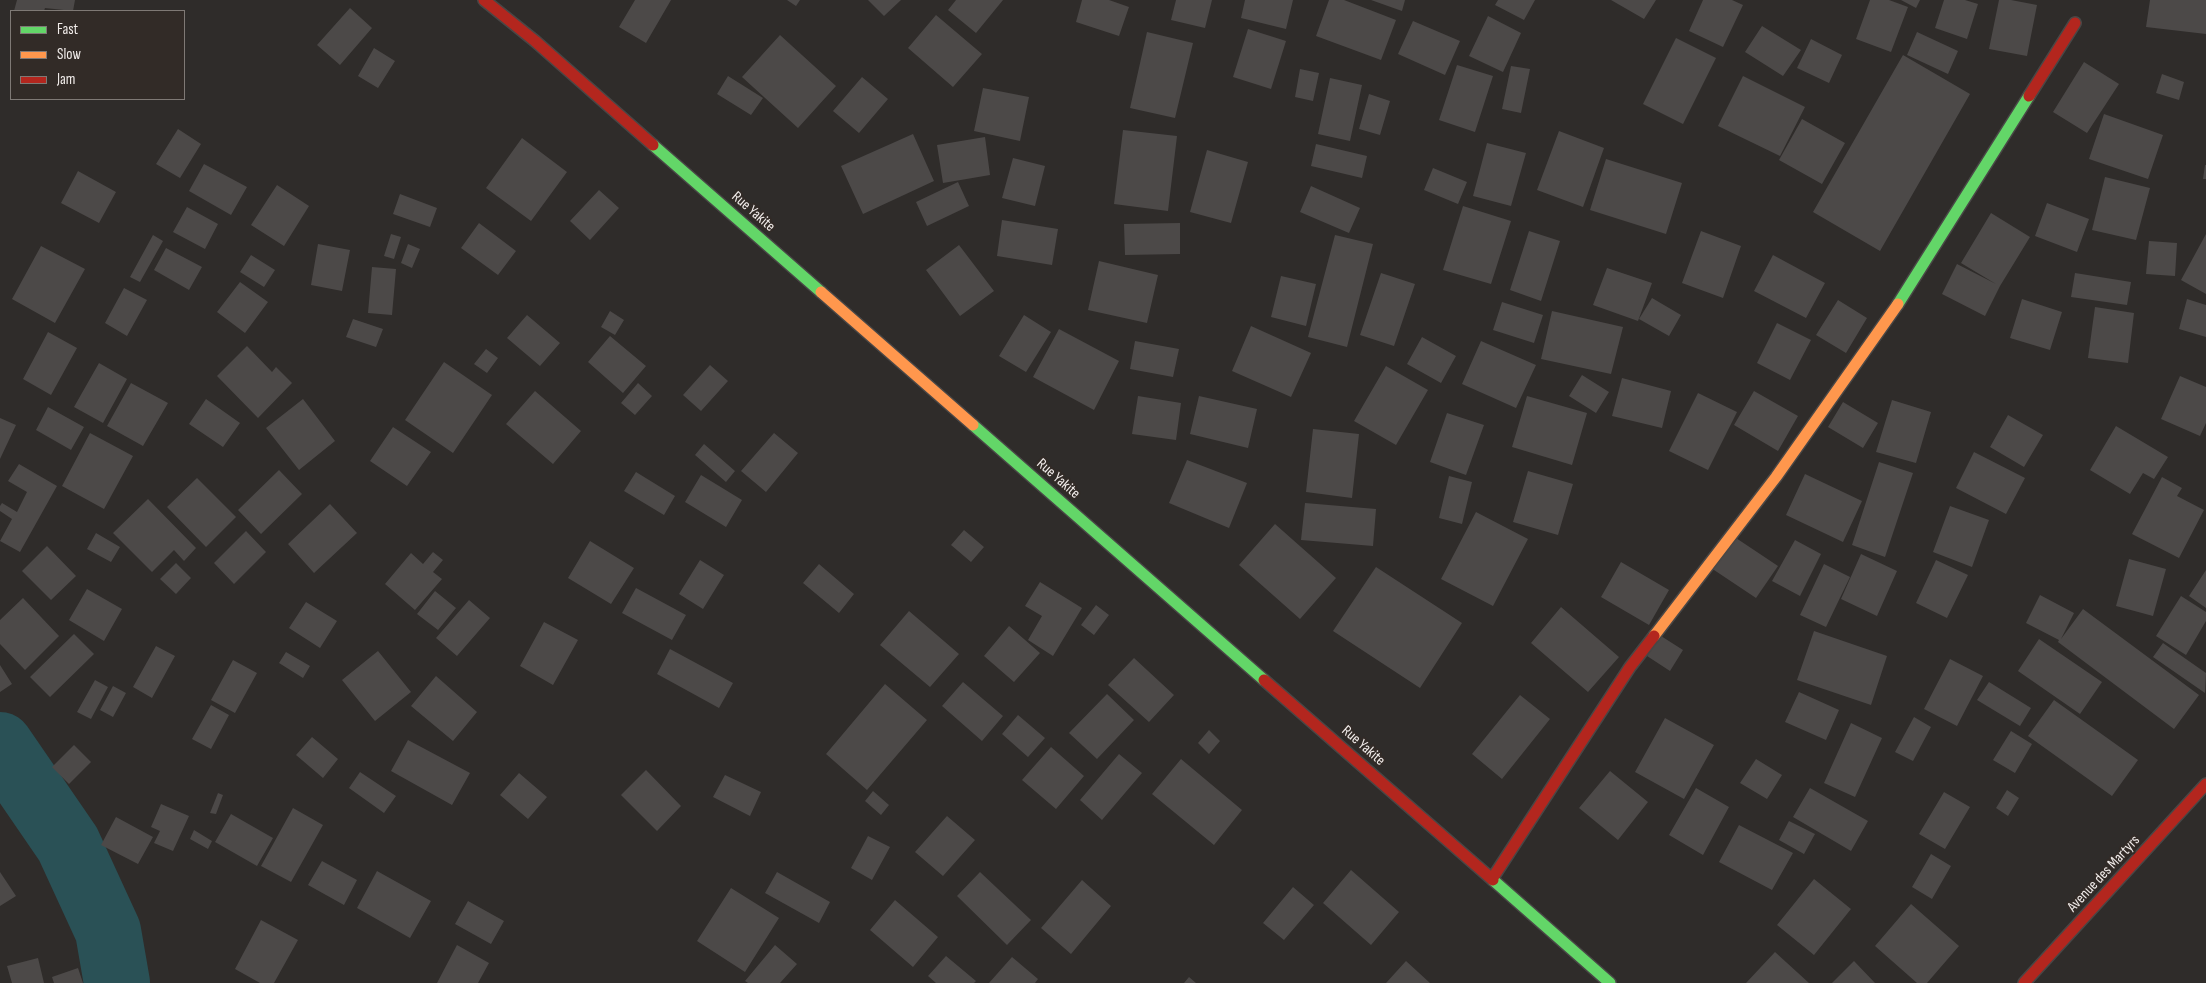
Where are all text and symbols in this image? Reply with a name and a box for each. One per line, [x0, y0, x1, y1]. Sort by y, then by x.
legend [10, 10, 185, 100]
text: Fast [57, 20, 78, 39]
text: Slow [57, 45, 81, 64]
text: Jam [57, 70, 75, 89]
street label: Rue Yakite [727, 188, 779, 236]
street label: Rue Yakite [1032, 455, 1084, 503]
street label: Rue Yakite [1337, 722, 1389, 770]
street label: Avenue des Martyrs [2064, 832, 2144, 916]

